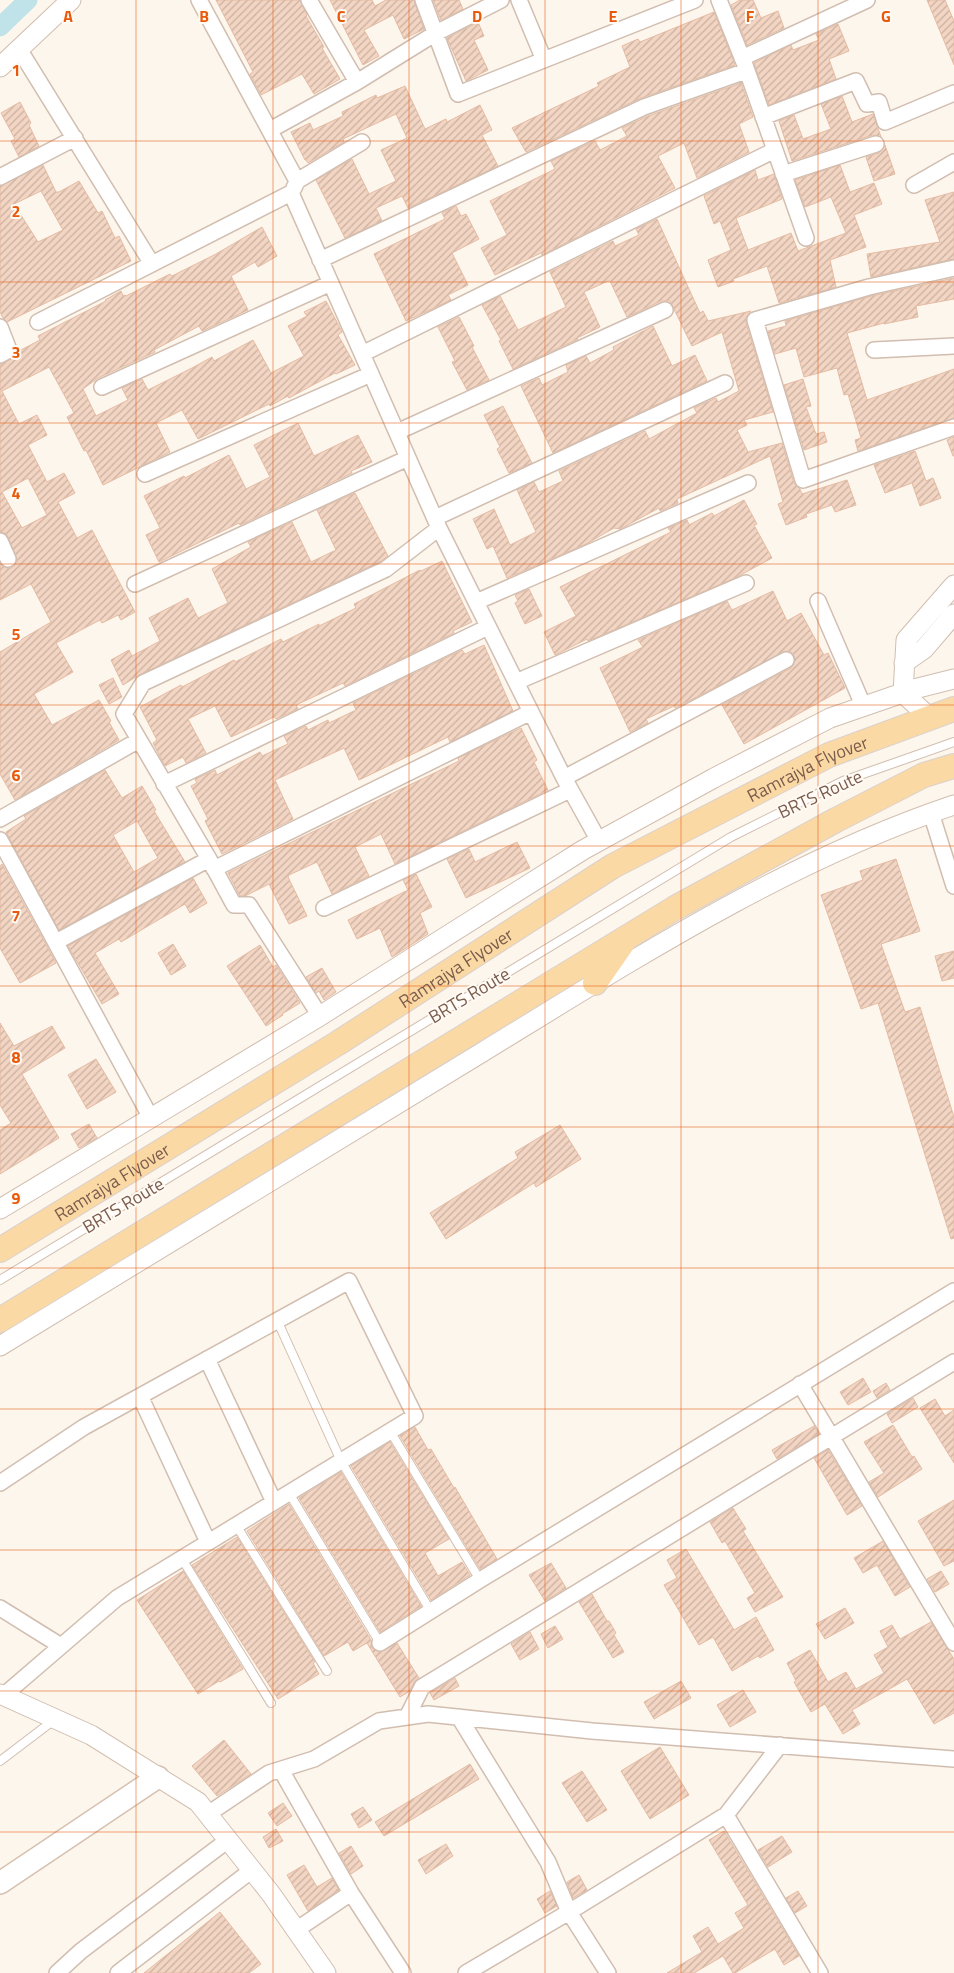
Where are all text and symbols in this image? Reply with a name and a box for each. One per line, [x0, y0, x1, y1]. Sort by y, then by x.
text: A [63, 4, 73, 28]
text: B [199, 4, 209, 28]
text: C [337, 4, 346, 28]
text: D [472, 4, 482, 28]
text: E [609, 4, 618, 28]
text: F [746, 4, 755, 28]
text: G [881, 4, 891, 28]
text: 1 [12, 58, 20, 82]
text: 2 [12, 199, 20, 223]
text: 3 [12, 340, 20, 364]
text: 4 [12, 481, 21, 505]
text: 5 [12, 622, 21, 646]
street label: Ramrajya Flyover [742, 728, 872, 809]
text: 6 [12, 763, 21, 787]
street label: BRTS Route [773, 763, 867, 825]
text: 7 [12, 904, 20, 928]
street label: Ramrajya Flyover [393, 921, 518, 1014]
street label: BRTS Route [423, 960, 515, 1030]
text: 8 [12, 1045, 21, 1069]
street label: Ramrajya Flyover [49, 1136, 175, 1227]
street label: BRTS Route [77, 1170, 169, 1240]
text: 9 [12, 1186, 21, 1210]

